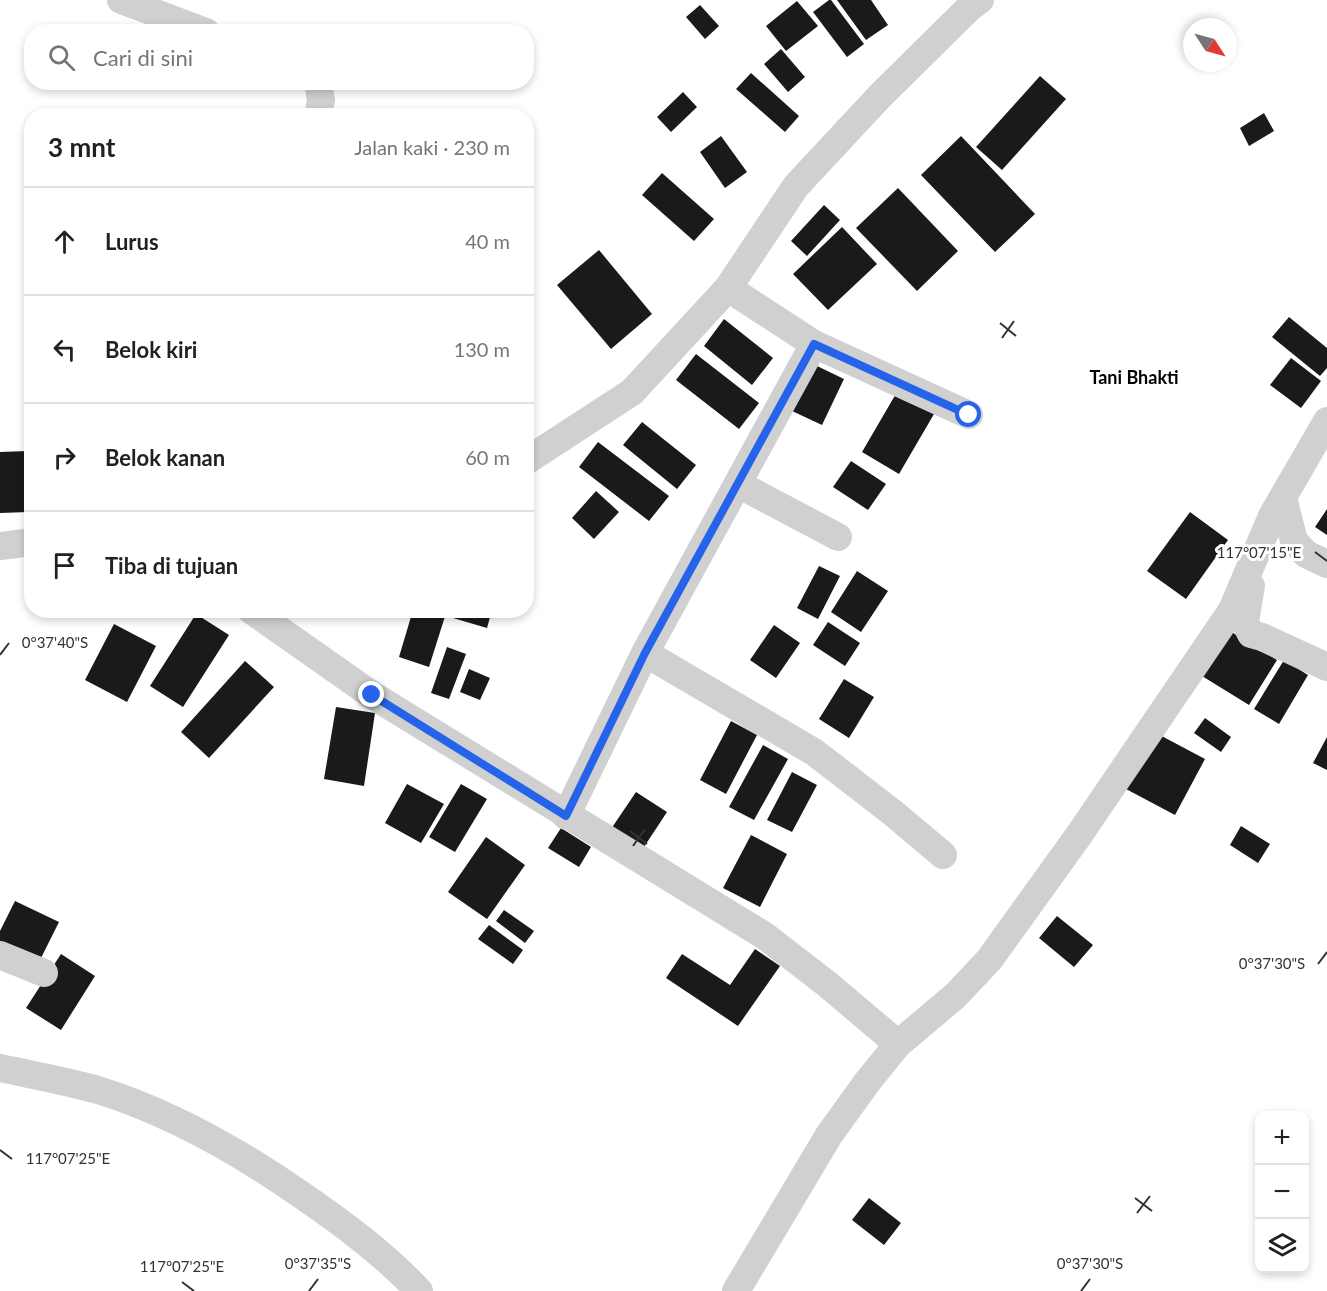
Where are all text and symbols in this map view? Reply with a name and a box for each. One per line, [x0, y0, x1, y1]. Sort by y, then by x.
north arrow [1183, 18, 1237, 72]
search box [24, 24, 534, 90]
icon: search [45, 41, 78, 74]
text: Cari di sini [93, 44, 193, 71]
text: 3 mnt [48, 131, 115, 163]
text: Jalan kaki · 230 m [354, 135, 510, 159]
icon: ahead [48, 225, 81, 258]
text: Lurus [105, 228, 159, 255]
text: 40 m [465, 229, 510, 253]
icon: left [48, 333, 81, 366]
text: Belok kiri [105, 336, 197, 363]
text: 130 m [454, 337, 510, 361]
district label: Tani Bhakti [1089, 366, 1179, 388]
route start [955, 401, 981, 427]
icon: right [48, 441, 81, 474]
text: Belok kanan [105, 444, 225, 471]
text: 60 m [465, 445, 510, 469]
text: 117°07'15"E [1217, 543, 1301, 561]
icon: arrive [48, 549, 81, 582]
text: Tiba di tujuan [105, 552, 238, 579]
text: 0°37'40"S [22, 633, 88, 651]
route end [358, 681, 384, 707]
text: 0°37'30"S [1239, 954, 1305, 972]
map controls [1255, 1111, 1309, 1273]
button: + [1255, 1111, 1309, 1165]
text: 117°07'25"E [26, 1149, 110, 1167]
button: − [1255, 1165, 1309, 1219]
button: layers [1255, 1219, 1309, 1273]
text: 0°37'35"S [285, 1254, 351, 1272]
text: 0°37'30"S [1057, 1254, 1123, 1272]
text: 117°07'25"E [140, 1257, 224, 1275]

